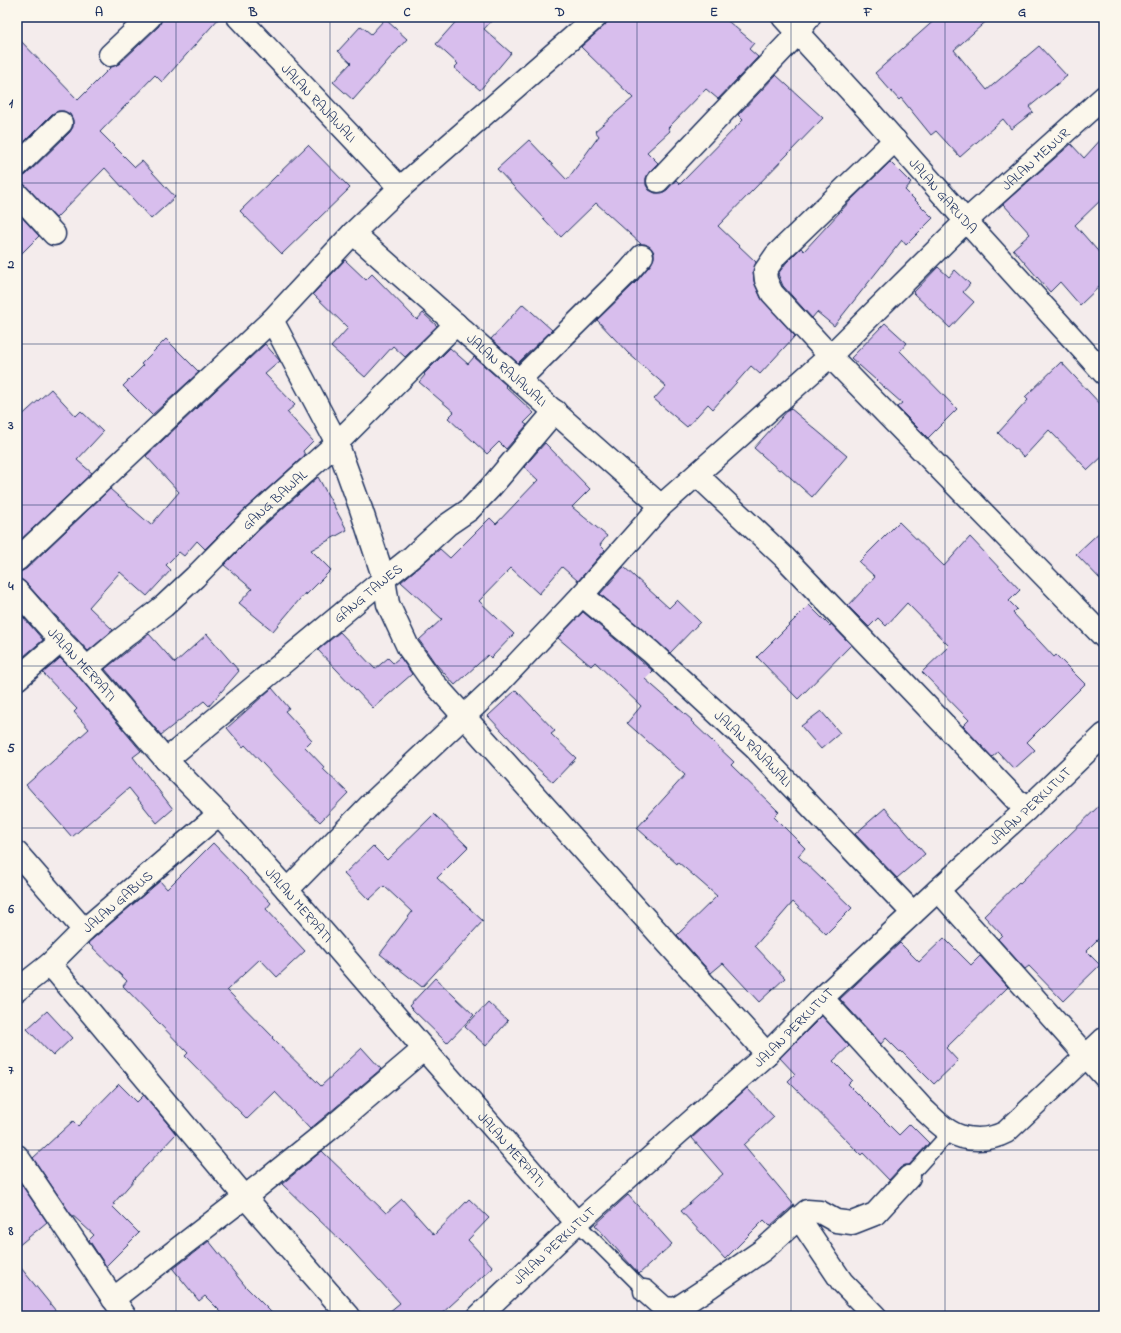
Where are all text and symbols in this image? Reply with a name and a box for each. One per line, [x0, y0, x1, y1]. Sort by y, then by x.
text: A [95, 3, 103, 22]
text: B [248, 3, 258, 22]
text: C [403, 3, 411, 22]
text: D [554, 3, 565, 22]
text: E [710, 3, 718, 22]
text: F [863, 3, 873, 22]
text: G [1018, 3, 1026, 22]
street label: JALAN RAJAWALI [275, 59, 361, 148]
text: 1 [9, 94, 14, 113]
street label: JALAN MENUR [998, 123, 1075, 196]
street label: JALAN GARUDA [903, 154, 982, 239]
text: 2 [7, 255, 15, 274]
street label: JALAN RAJAWALI [461, 329, 551, 412]
text: 3 [7, 416, 14, 435]
street label: GANG BAWAL [237, 465, 313, 536]
street label: GANG TAWES [329, 559, 408, 629]
text: 4 [7, 577, 14, 596]
street label: JALAN MERPATI [42, 623, 121, 707]
street label: JALAN RAJAWALI [709, 706, 796, 792]
text: 5 [7, 739, 15, 758]
street label: JALAN PERKUTUT [985, 763, 1077, 851]
street label: JALAN MERPATI [259, 863, 337, 948]
street label: JALAN GABUS [78, 866, 158, 939]
text: 6 [7, 900, 14, 919]
street label: JALAN PERKUTUT [749, 983, 839, 1073]
text: 7 [8, 1061, 14, 1080]
street label: JALAN MERPATI [472, 1108, 550, 1192]
street label: JALAN PERKUTUT [509, 1202, 601, 1290]
text: 8 [8, 1222, 14, 1241]

